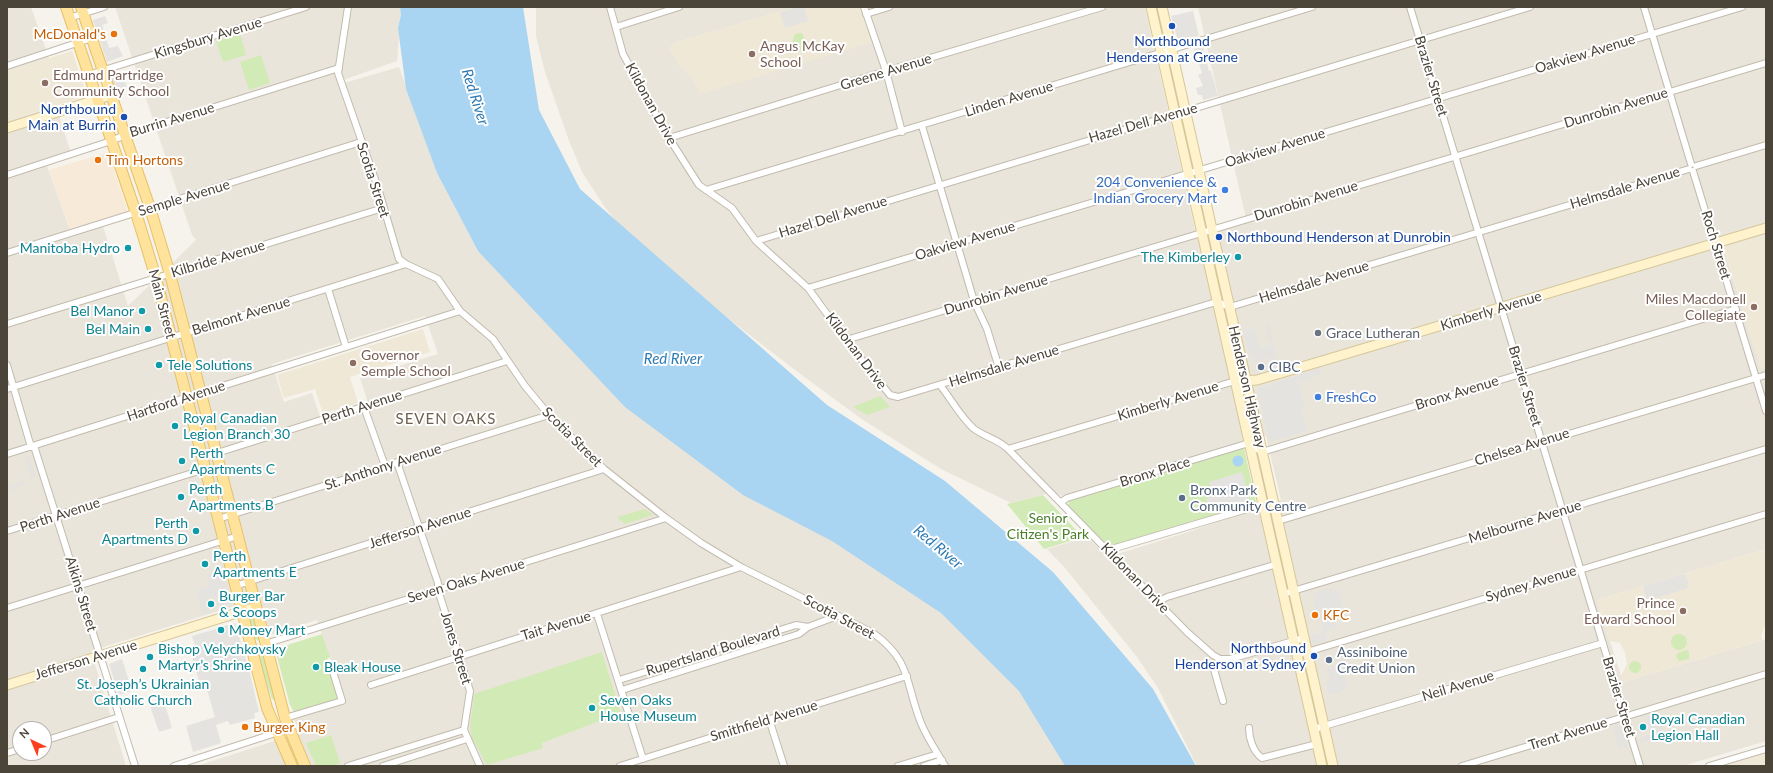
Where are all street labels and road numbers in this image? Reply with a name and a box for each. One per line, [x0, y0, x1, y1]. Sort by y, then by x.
street label: Kingsbury Avenue [152, 14, 264, 62]
street label: Oakview Avenue [1533, 31, 1637, 77]
street label: Brazier Street [1411, 34, 1451, 118]
street label: Greene Avenue [838, 50, 934, 94]
street label: Kildonan Drive [622, 60, 680, 148]
street label: Linden Avenue [963, 78, 1055, 120]
street label: Dunrobin Avenue [1562, 84, 1670, 132]
street label: Burrin Avenue [127, 99, 217, 141]
street label: Hazel Dell Avenue [1087, 99, 1199, 147]
street label: Oakview Avenue [1223, 125, 1327, 171]
street label: Scotia Street [353, 140, 393, 220]
street label: Helmsdale Avenue [1568, 163, 1682, 213]
street label: Semple Avenue [136, 176, 232, 220]
street label: Dunrobin Avenue [1252, 177, 1360, 225]
street label: Hazel Dell Avenue [777, 193, 889, 241]
street label: Roch Street [1698, 209, 1734, 281]
street label: Oakview Avenue [913, 218, 1017, 264]
street label: Kilbride Avenue [169, 237, 267, 281]
street label: Helmsdale Avenue [1257, 257, 1371, 307]
street label: Main Street [145, 267, 179, 341]
street label: Dunrobin Avenue [942, 271, 1050, 319]
street label: Kimberly Avenue [1438, 288, 1544, 334]
street label: Belmont Avenue [190, 293, 292, 339]
street label: Kildonan Drive [822, 310, 890, 392]
street label: Henderson Highway [1225, 324, 1269, 450]
street label: Helmsdale Avenue [947, 341, 1061, 391]
street label: Brazier Street [1505, 344, 1545, 428]
street label: Bronx Avenue [1413, 372, 1501, 414]
street label: Hartford Avenue [125, 377, 227, 425]
street label: Kimberly Avenue [1115, 378, 1221, 424]
street label: Perth Avenue [320, 386, 404, 428]
street label: Scotia Street [539, 404, 605, 470]
street label: Chelsea Avenue [1473, 425, 1571, 469]
street label: St. Anthony Avenue [322, 440, 444, 494]
street label: Bronx Place [1118, 453, 1192, 491]
street label: Perth Avenue [18, 494, 102, 536]
street label: Melbourne Avenue [1466, 497, 1584, 547]
street label: Jefferson Avenue [367, 504, 473, 552]
street label: Kildonan Drive [1097, 539, 1173, 617]
street label: Aikins Street [62, 554, 100, 634]
street label: Seven Oaks Avenue [405, 555, 527, 607]
street label: Sydney Avenue [1483, 562, 1579, 606]
street label: Scotia Street [801, 591, 877, 643]
street label: Tait Avenue [519, 607, 593, 645]
street label: Jones Street [437, 610, 475, 686]
street label: Rupertsland Boulevard [644, 623, 782, 679]
street label: Jefferson Avenue [33, 636, 139, 684]
street label: Brazier Street [1599, 655, 1639, 739]
street label: Neil Avenue [1420, 667, 1496, 705]
street label: Smithfield Avenue [708, 697, 820, 745]
street label: Trent Avenue [1527, 714, 1609, 754]

